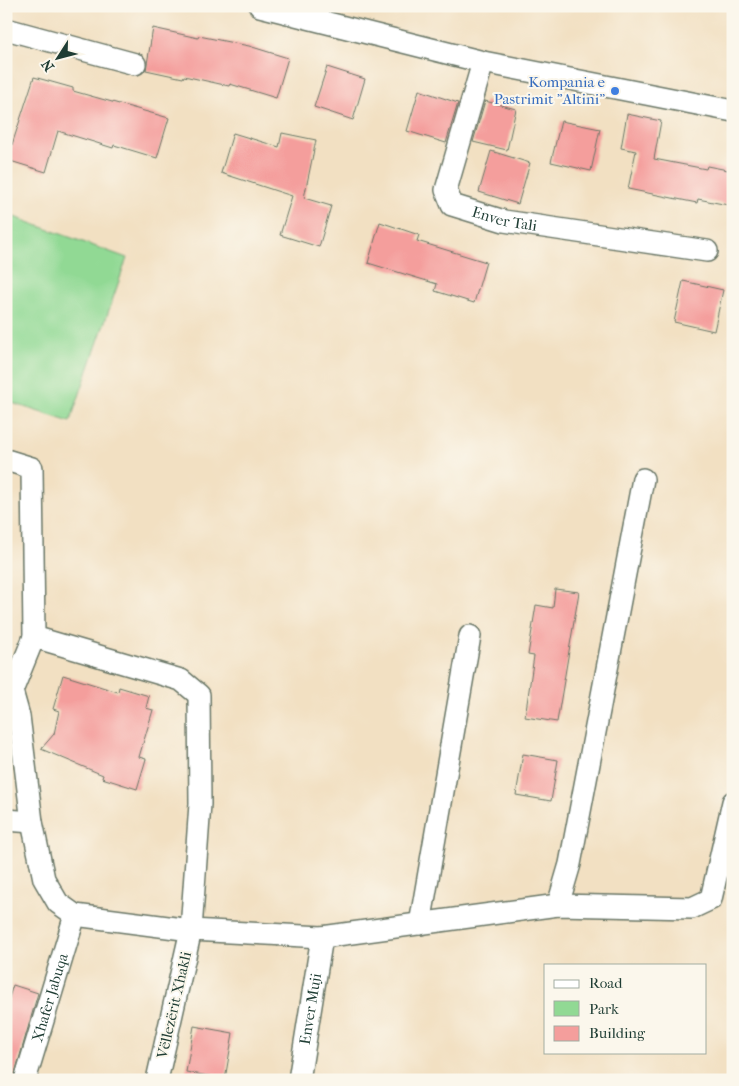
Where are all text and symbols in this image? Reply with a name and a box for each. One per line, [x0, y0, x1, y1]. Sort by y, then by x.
north arrow [32, 32, 82, 82]
text: N [38, 56, 58, 75]
place label: Kompania e Pastrimit "Altini" [494, 73, 606, 108]
marker: Kompania e Pastrimit "Altini" [609, 85, 621, 97]
street label: Enver Tali [470, 203, 539, 235]
street label: Vëllezërit Xhakli [153, 949, 195, 1061]
street label: Xhafer Jabuqa [28, 950, 72, 1044]
legend [544, 964, 706, 1054]
street label: Enver Muji [296, 971, 325, 1046]
text: Road [589, 974, 623, 992]
text: Park [589, 1000, 619, 1018]
text: Building [589, 1024, 646, 1042]

